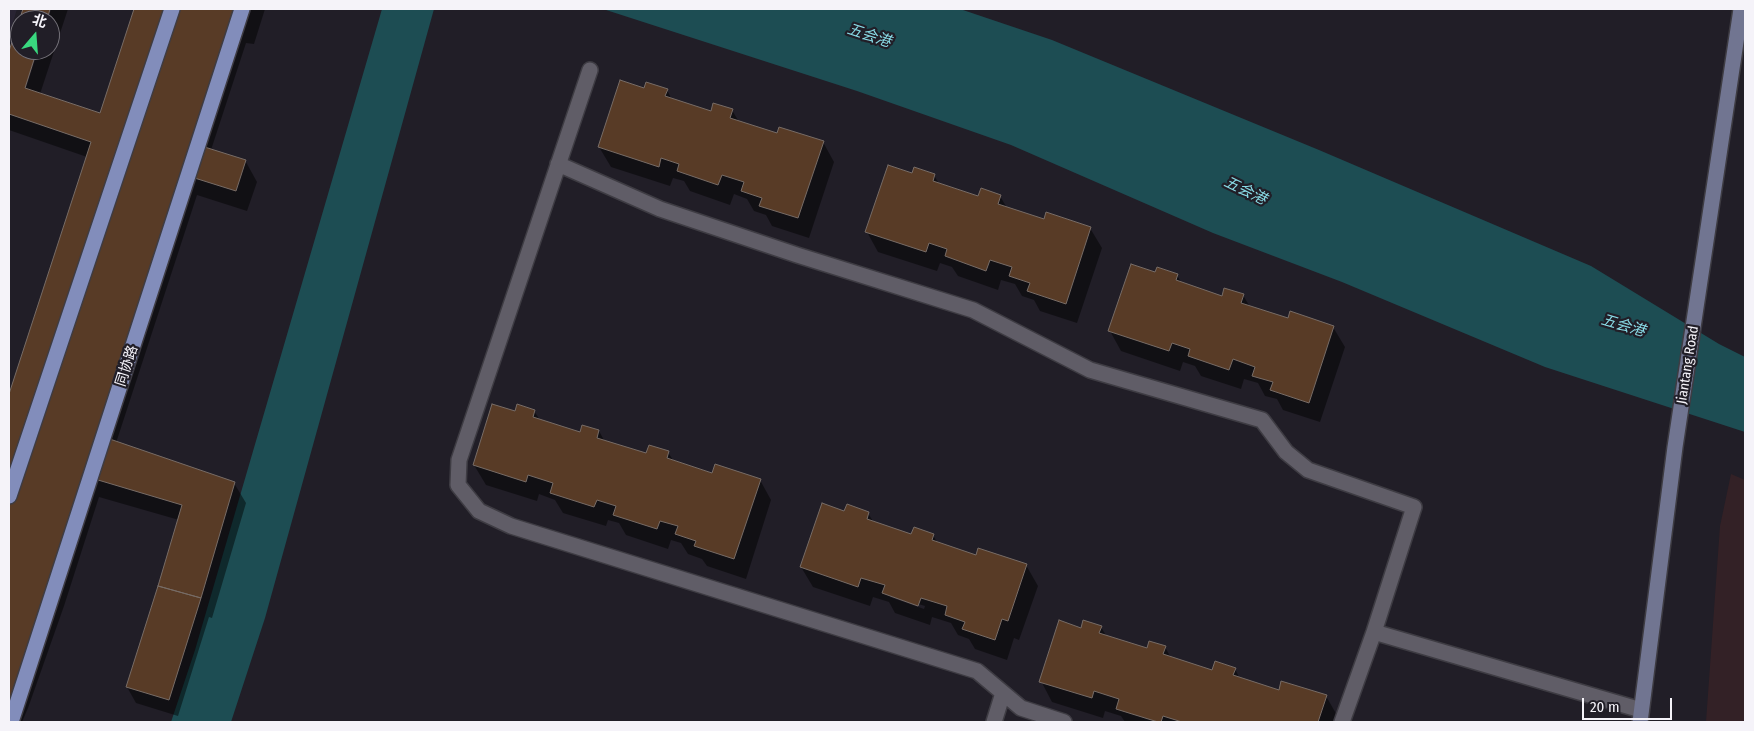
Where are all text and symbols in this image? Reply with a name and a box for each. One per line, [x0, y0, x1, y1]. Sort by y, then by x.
north arrow [10, 10, 60, 60]
text: 北 [30, 11, 49, 31]
water label: 五会港 [845, 20, 893, 52]
water label: 五会港 [1221, 173, 1269, 209]
water label: 五会港 [1599, 311, 1647, 341]
street label: Jiantang Road [1674, 325, 1702, 405]
street label: 同协路 [113, 343, 141, 389]
scale bar [1584, 688, 1674, 720]
text: 20 m [1590, 698, 1620, 716]

